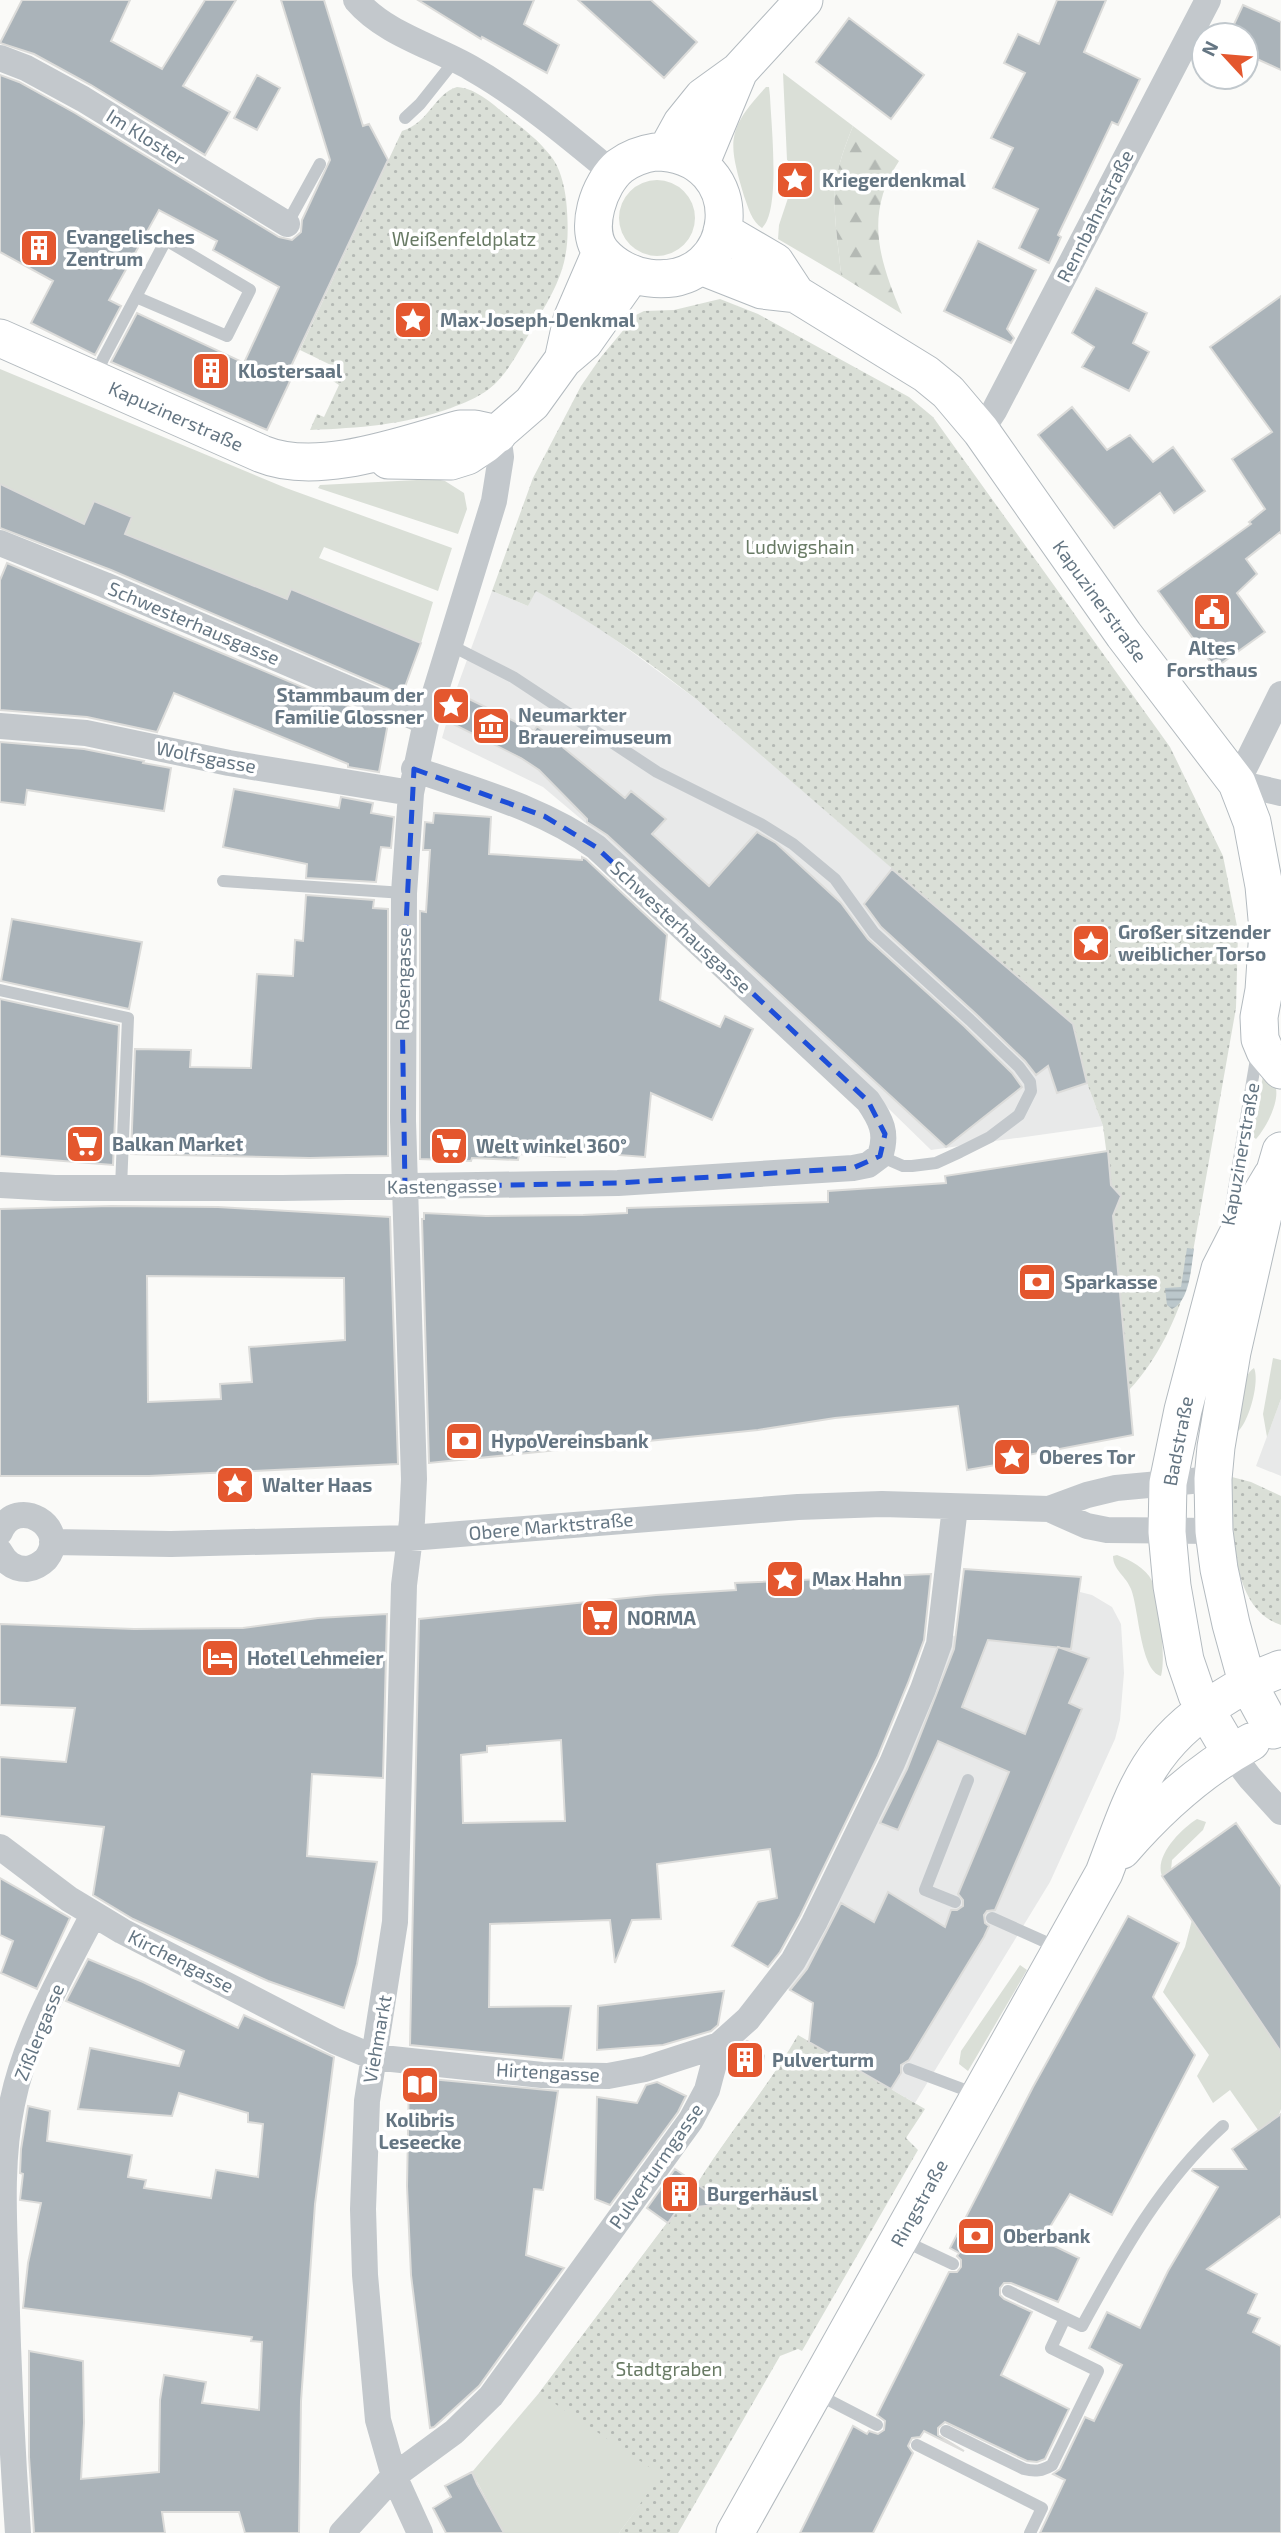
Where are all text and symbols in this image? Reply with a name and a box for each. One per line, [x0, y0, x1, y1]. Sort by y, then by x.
north arrow [1190, 21, 1260, 91]
text: N [1196, 37, 1223, 60]
street label: Im Kloster [103, 103, 190, 170]
street label: Rennbahnstraße [1051, 146, 1138, 286]
place icon: Kriegerdenkmal [774, 159, 816, 201]
place label: Kriegerdenkmal [822, 168, 966, 191]
place label: Evangelisches Zentrum [66, 225, 195, 270]
building icon: Evangelisches Zentrum [18, 227, 60, 269]
park label: Weißenfeldplatz [392, 227, 536, 250]
place icon: Max-Joseph-Denkmal [392, 299, 434, 341]
place label: Max-Joseph-Denkmal [440, 308, 636, 331]
building icon: Klostersaal [190, 350, 232, 392]
place label: Klostersaal [238, 359, 343, 382]
street label: Kapuzinerstraße [105, 376, 247, 455]
park label: Ludwigshain [745, 535, 855, 558]
street label: Kapuzinerstraße [1049, 535, 1152, 666]
street label: Schwesterhausgasse [105, 576, 283, 669]
public building icon: Altes Forsthaus [1191, 591, 1233, 633]
place label: Altes Forsthaus [1166, 636, 1258, 681]
place label: Stammbaum der Familie Glossner [275, 683, 424, 728]
place icon: Stammbaum der Familie Glossner [430, 685, 472, 727]
place label: Neumarkter Brauereimuseum [518, 703, 672, 748]
museum icon: Neumarkter Brauereimuseum [470, 705, 512, 747]
street label: Wolfsgasse [154, 736, 258, 777]
street label: Schwesterhausgasse [606, 856, 756, 998]
place label: Großer sitzender weiblicher Torso [1118, 920, 1271, 965]
place icon: Großer sitzender weiblicher Torso [1070, 922, 1112, 964]
street label: Rosengasse [390, 927, 415, 1031]
street label: Kapuzinerstraße [1216, 1081, 1263, 1227]
supermarket icon: Balkan Market [64, 1123, 106, 1165]
supermarket icon: Welt winkel 360° [428, 1125, 470, 1167]
place label: Balkan Market [112, 1132, 244, 1155]
place label: Welt winkel 360° [476, 1134, 627, 1157]
street label: Kastengasse [387, 1173, 497, 1198]
bank icon: Sparkasse [1016, 1261, 1058, 1303]
place label: Sparkasse [1064, 1270, 1158, 1293]
street label: Badstraße [1158, 1394, 1197, 1488]
bank icon: HypoVereinsbank [443, 1420, 485, 1462]
place label: HypoVereinsbank [491, 1429, 649, 1453]
place icon: Oberes Tor [991, 1436, 1033, 1478]
place label: Oberes Tor [1039, 1445, 1135, 1468]
place icon: Walter Haas [214, 1464, 256, 1506]
place label: Walter Haas [262, 1473, 372, 1496]
street label: Obere Marktstraße [468, 1507, 634, 1544]
place icon: Max Hahn [764, 1558, 806, 1600]
place label: Max Hahn [812, 1567, 902, 1590]
supermarket icon: NORMA [579, 1597, 621, 1639]
place label: NORMA [627, 1606, 696, 1629]
hotel icon: Hotel Lehmeier [199, 1637, 241, 1679]
place label: Hotel Lehmeier [247, 1646, 384, 1669]
street label: Kirchengasse [125, 1924, 238, 1997]
street label: Zißlergasse [9, 1980, 68, 2083]
street label: Viehmarkt [357, 1993, 396, 2085]
building icon: Pulverturm [724, 2039, 766, 2081]
place label: Pulverturm [772, 2048, 874, 2071]
street label: Hirtengasse [496, 2057, 601, 2086]
library icon: Kolibris Leseecke [399, 2064, 441, 2106]
street label: Pulverturmgasse [604, 2099, 707, 2233]
place label: Kolibris Leseecke [378, 2108, 462, 2153]
street label: Ringstraße [885, 2155, 952, 2250]
building icon: Burgerhäusl [659, 2173, 701, 2215]
place label: Burgerhäusl [707, 2182, 819, 2205]
bank icon: Oberbank [955, 2215, 997, 2257]
place label: Oberbank [1003, 2224, 1091, 2247]
park label: Stadtgraben [615, 2357, 723, 2380]

